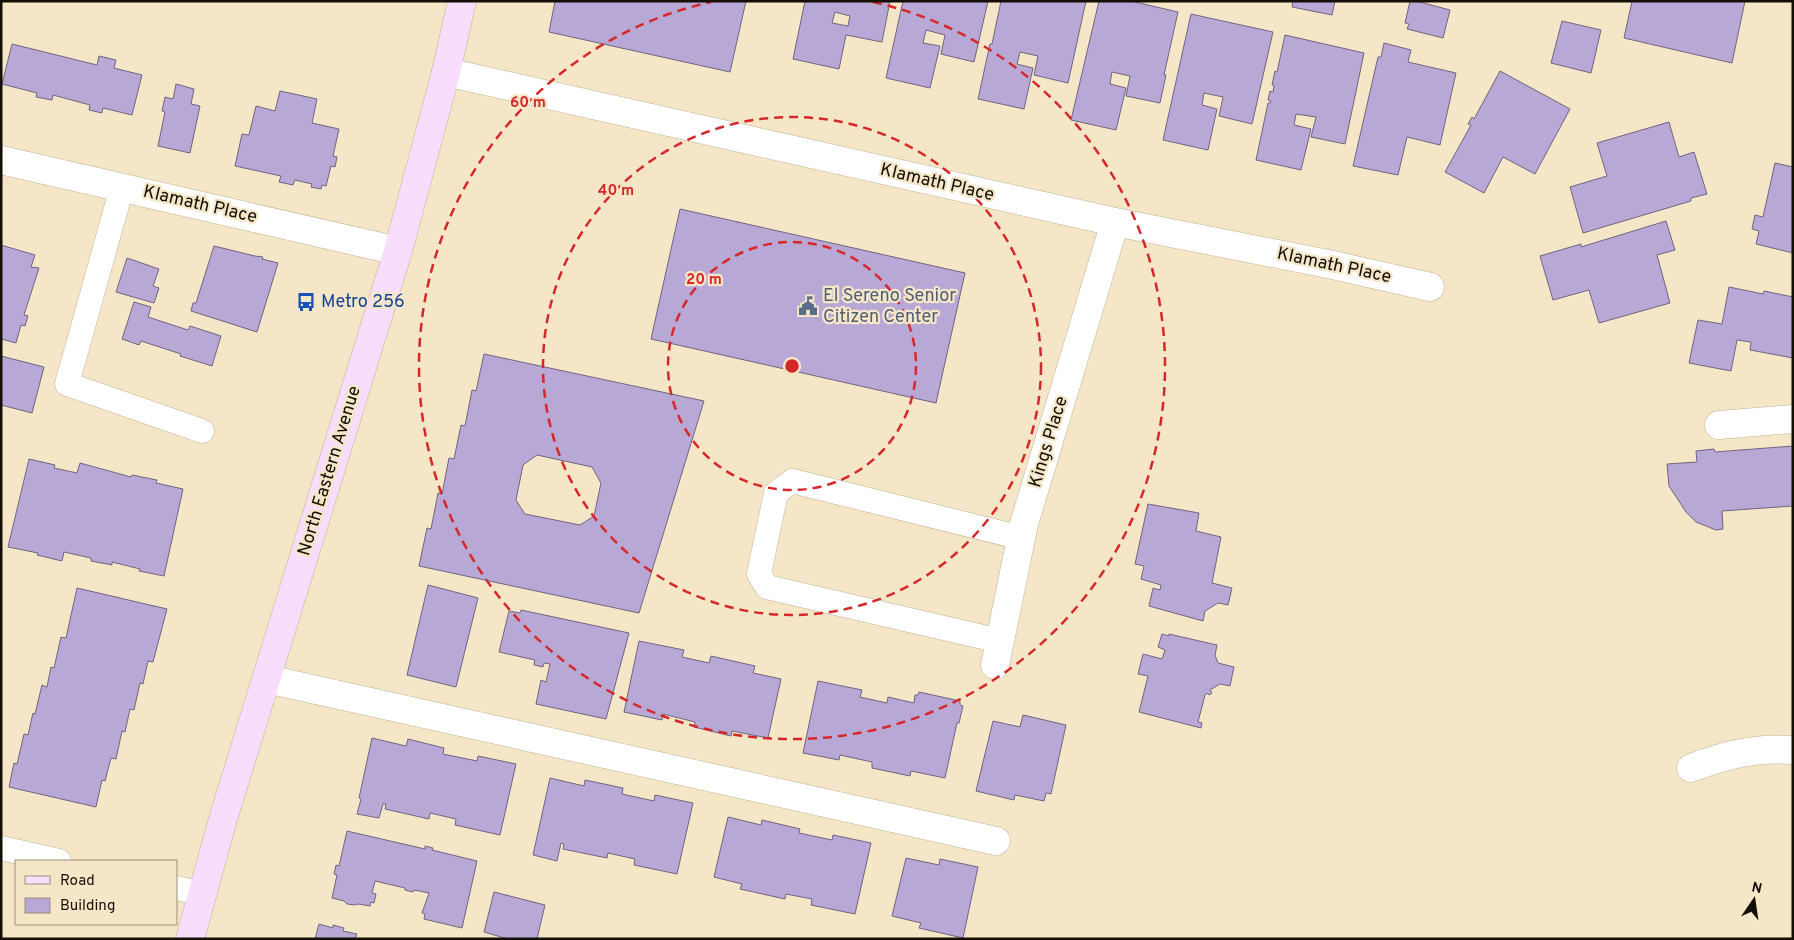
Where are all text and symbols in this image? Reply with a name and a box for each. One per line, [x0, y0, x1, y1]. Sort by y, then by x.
text: 60 m [510, 94, 546, 113]
street label: Klamath Place [878, 159, 996, 207]
street label: Klamath Place [141, 181, 259, 229]
text: 40 m [598, 182, 634, 201]
street label: Klamath Place [1275, 243, 1393, 289]
text: 20 m [686, 271, 722, 290]
place label: El Sereno Senior Citizen Center [823, 285, 956, 329]
bus stop icon: Metro 256 [295, 291, 317, 313]
place label: Metro 256 [321, 291, 405, 314]
public building icon: El Sereno Senior Citizen Center [797, 295, 819, 317]
centre of rings [783, 357, 801, 375]
street label: North Eastern Avenue [293, 383, 367, 559]
street label: Kings Place [1024, 394, 1074, 490]
legend [15, 860, 178, 925]
text: Road [60, 872, 95, 891]
north arrow [1729, 875, 1779, 925]
text: N [1750, 879, 1763, 898]
text: Building [60, 897, 115, 916]

